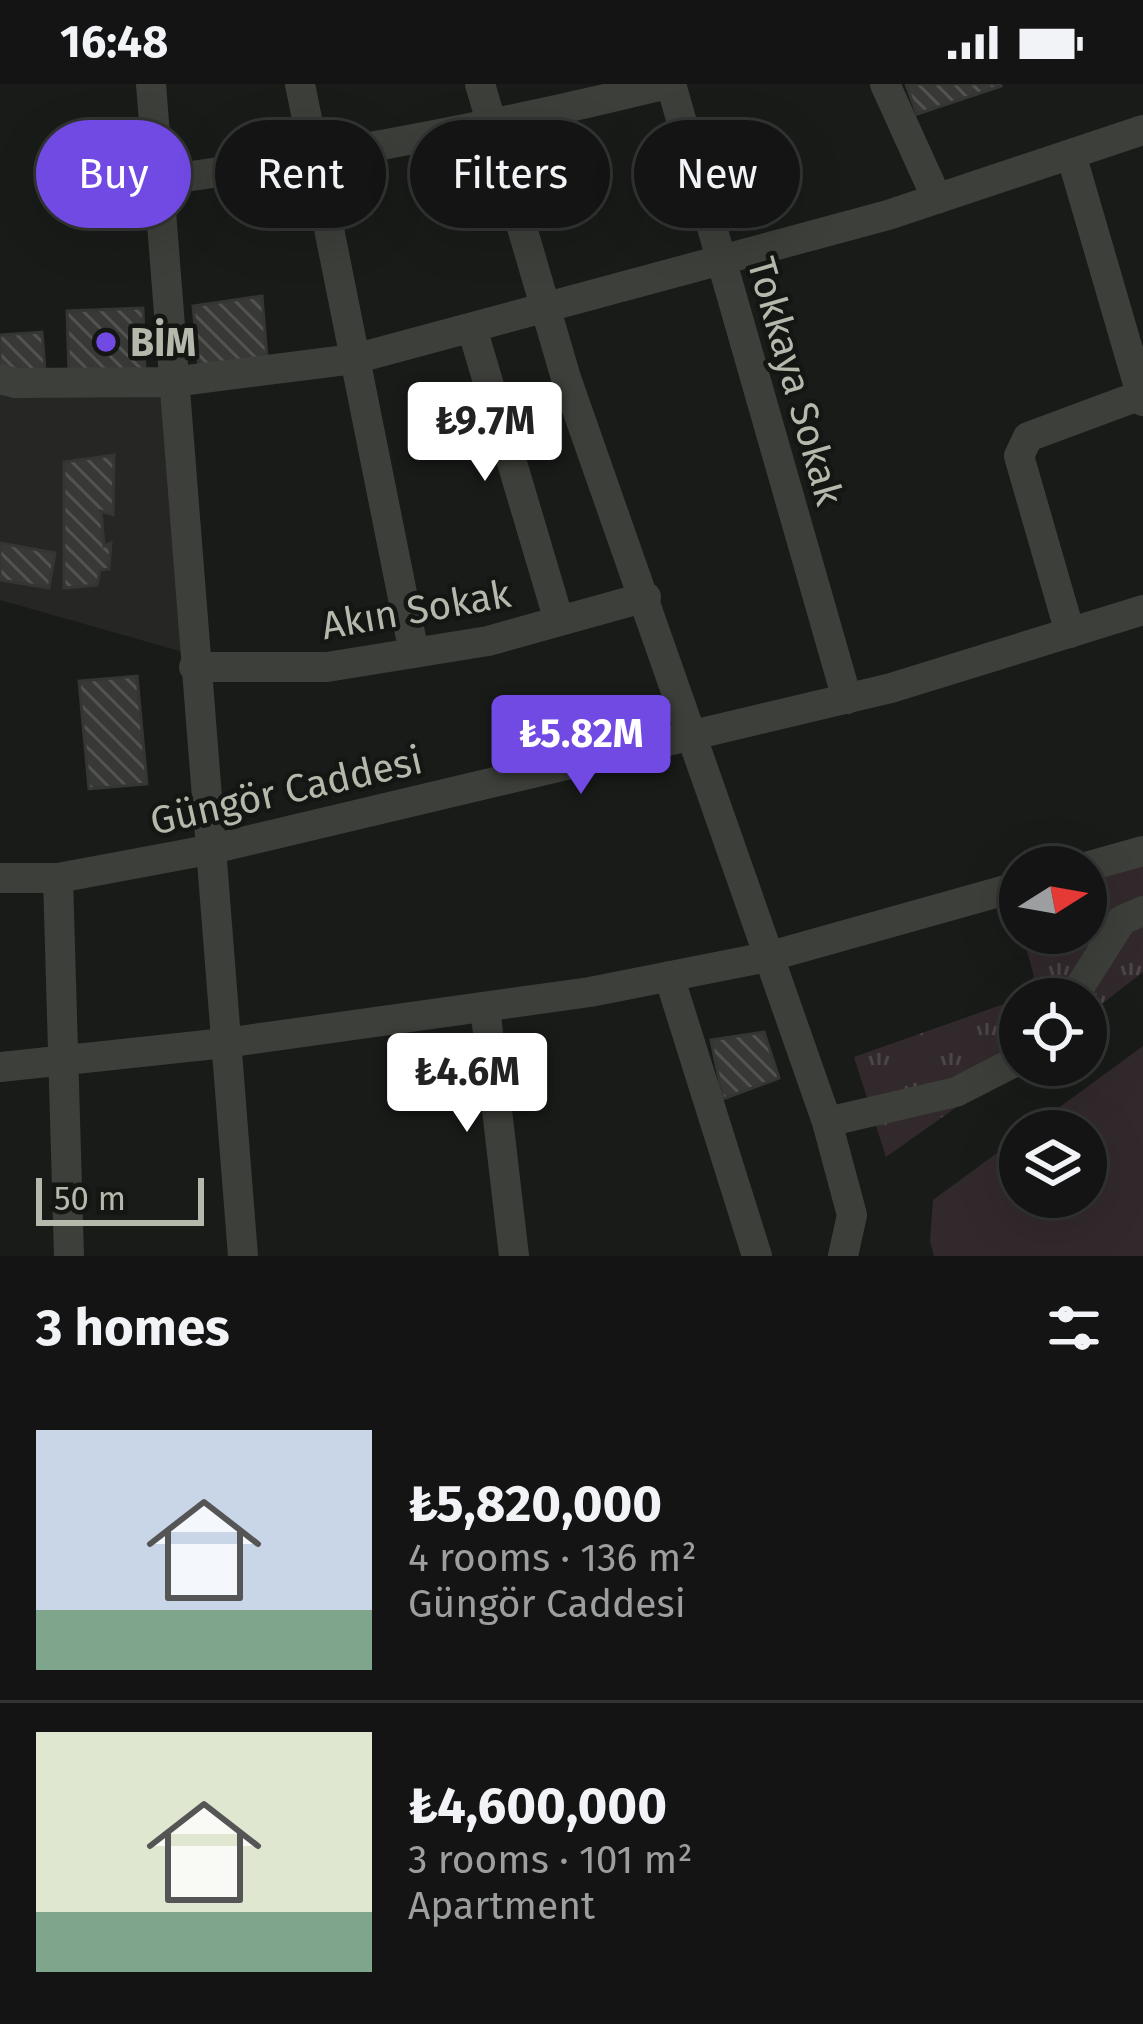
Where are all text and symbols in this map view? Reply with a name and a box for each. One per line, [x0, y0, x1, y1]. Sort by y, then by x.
text: 16:48 [60, 15, 168, 69]
chip: Buy [36, 120, 191, 228]
chip: Rent [215, 120, 386, 228]
chip: Filters [410, 120, 610, 228]
chip: New [634, 120, 800, 228]
street label: Tokkaya Sokak [738, 252, 852, 510]
place label: BİM [130, 318, 196, 366]
marker: BİM [93, 329, 119, 355]
pin: ₺9.7M [401, 382, 569, 484]
text: ₺9.7M [435, 398, 535, 444]
street label: Akın Sokak [318, 571, 514, 649]
pin: ₺5.82M [483, 695, 679, 797]
text: ₺5.82M [519, 711, 643, 757]
street label: Güngör Caddesi [146, 737, 427, 845]
north arrow [999, 846, 1107, 954]
map controls [999, 846, 1107, 1218]
button: locate [999, 978, 1107, 1086]
pin: ₺4.6M [383, 1033, 551, 1135]
text: ₺4.6M [414, 1049, 520, 1095]
button: layers [999, 1110, 1107, 1218]
scale bar [36, 1172, 204, 1225]
text: 50 m [54, 1179, 126, 1219]
icon: filters [1041, 1295, 1107, 1361]
text: 3 homes [36, 1297, 230, 1359]
text: ₺5,820,000 [408, 1473, 662, 1535]
icon: home [132, 1478, 276, 1622]
text: 4 rooms · 136 m² [408, 1535, 696, 1581]
text: Güngör Caddesi [408, 1581, 686, 1627]
text: ₺4,600,000 [408, 1775, 667, 1837]
icon: home [132, 1780, 276, 1924]
text: 3 rooms · 101 m² [408, 1837, 693, 1883]
text: Apartment [408, 1883, 595, 1929]

